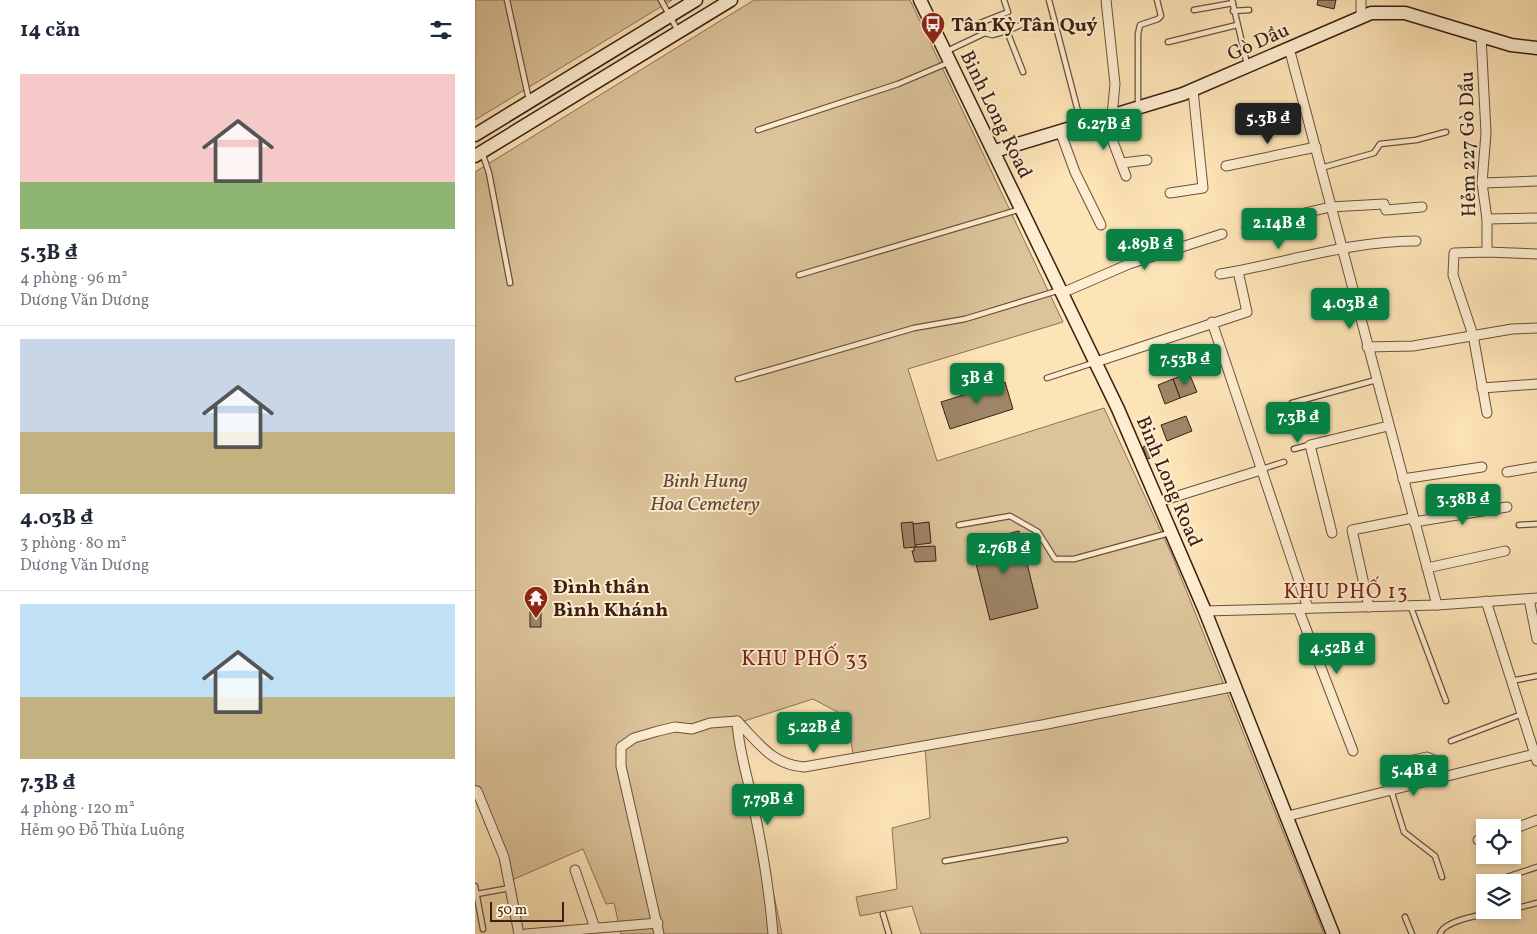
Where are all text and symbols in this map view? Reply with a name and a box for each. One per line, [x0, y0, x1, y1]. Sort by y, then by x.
bus stop icon: Tân Kỳ Tân Quý [920, 11, 946, 45]
place label: Tân Kỳ Tân Quý [951, 12, 1097, 40]
text: 14 căn [20, 16, 80, 45]
icon: filters [427, 16, 455, 44]
street label: Gò Dầu [1223, 17, 1294, 69]
street label: Binh Long Road [952, 46, 1038, 184]
street label: Hẻm 227 Gò Dầu [1454, 71, 1484, 217]
pin: 5.3B ₫ [1227, 102, 1309, 145]
icon: home [193, 106, 283, 196]
pin: 6.27B ₫ [1058, 108, 1150, 151]
text: 5.3B ₫ [1246, 108, 1290, 130]
text: 6.27B ₫ [1078, 114, 1130, 136]
pin: 2.14B ₫ [1233, 208, 1325, 250]
text: 2.14B ₫ [1253, 213, 1305, 235]
pin: 4.89B ₫ [1099, 228, 1191, 271]
text: 4.89B ₫ [1117, 234, 1173, 256]
text: 5.3B ₫ [20, 239, 77, 268]
text: 4 phòng · 96 m² [20, 268, 127, 290]
pin: 4.03B ₫ [1304, 288, 1396, 330]
text: Dương Văn Dương [20, 290, 149, 312]
text: 4.03B ₫ [1322, 293, 1378, 315]
pin: 7.53B ₫ [1139, 344, 1231, 386]
text: 7.53B ₫ [1160, 349, 1210, 371]
pin: 3B ₫ [947, 362, 1007, 405]
text: 3B ₫ [961, 368, 993, 390]
icon: home [193, 372, 283, 462]
pin: 7.3B ₫ [1257, 402, 1339, 444]
text: 7.3B ₫ [1277, 407, 1319, 429]
street label: Binh Long Road [1128, 412, 1208, 551]
park label: Binh Hung Hoa Cemetery [650, 468, 760, 519]
pin: 3.38B ₫ [1417, 484, 1509, 526]
text: 3.38B ₫ [1437, 489, 1489, 511]
text: 4.03B ₫ [20, 504, 93, 533]
pin: 2.76B ₫ [958, 532, 1050, 575]
text: 3 phòng · 80 m² [20, 533, 127, 555]
text: 2.76B ₫ [978, 538, 1030, 560]
text: Dương Văn Dương [20, 555, 149, 577]
place label: Đình thần Bình Khánh [553, 574, 668, 625]
district label: KHU PHỐ 13 [1284, 576, 1408, 607]
temple icon: Đình thần Bình Khánh [523, 585, 549, 619]
pin: 4.52B ₫ [1291, 632, 1383, 675]
icon: home [193, 637, 283, 727]
text: 4.52B ₫ [1310, 638, 1364, 660]
district label: KHU PHỐ 33 [741, 643, 869, 674]
pin: 5.22B ₫ [768, 712, 860, 754]
text: 5.22B ₫ [788, 717, 840, 739]
pin: 5.4B ₫ [1373, 754, 1455, 797]
text: 5.4B ₫ [1391, 760, 1437, 782]
text: 7.3B ₫ [20, 769, 75, 798]
pin: 7.79B ₫ [722, 784, 814, 826]
text: 7.79B ₫ [743, 789, 793, 811]
text: 4 phòng · 120 m² [20, 798, 135, 820]
map controls [1476, 819, 1521, 919]
button: locate [1476, 819, 1521, 864]
text: Hẻm 90 Đỗ Thừa Luông [20, 820, 185, 842]
button: layers [1476, 874, 1521, 919]
scale bar [490, 899, 564, 922]
text: 50 m [497, 901, 527, 920]

